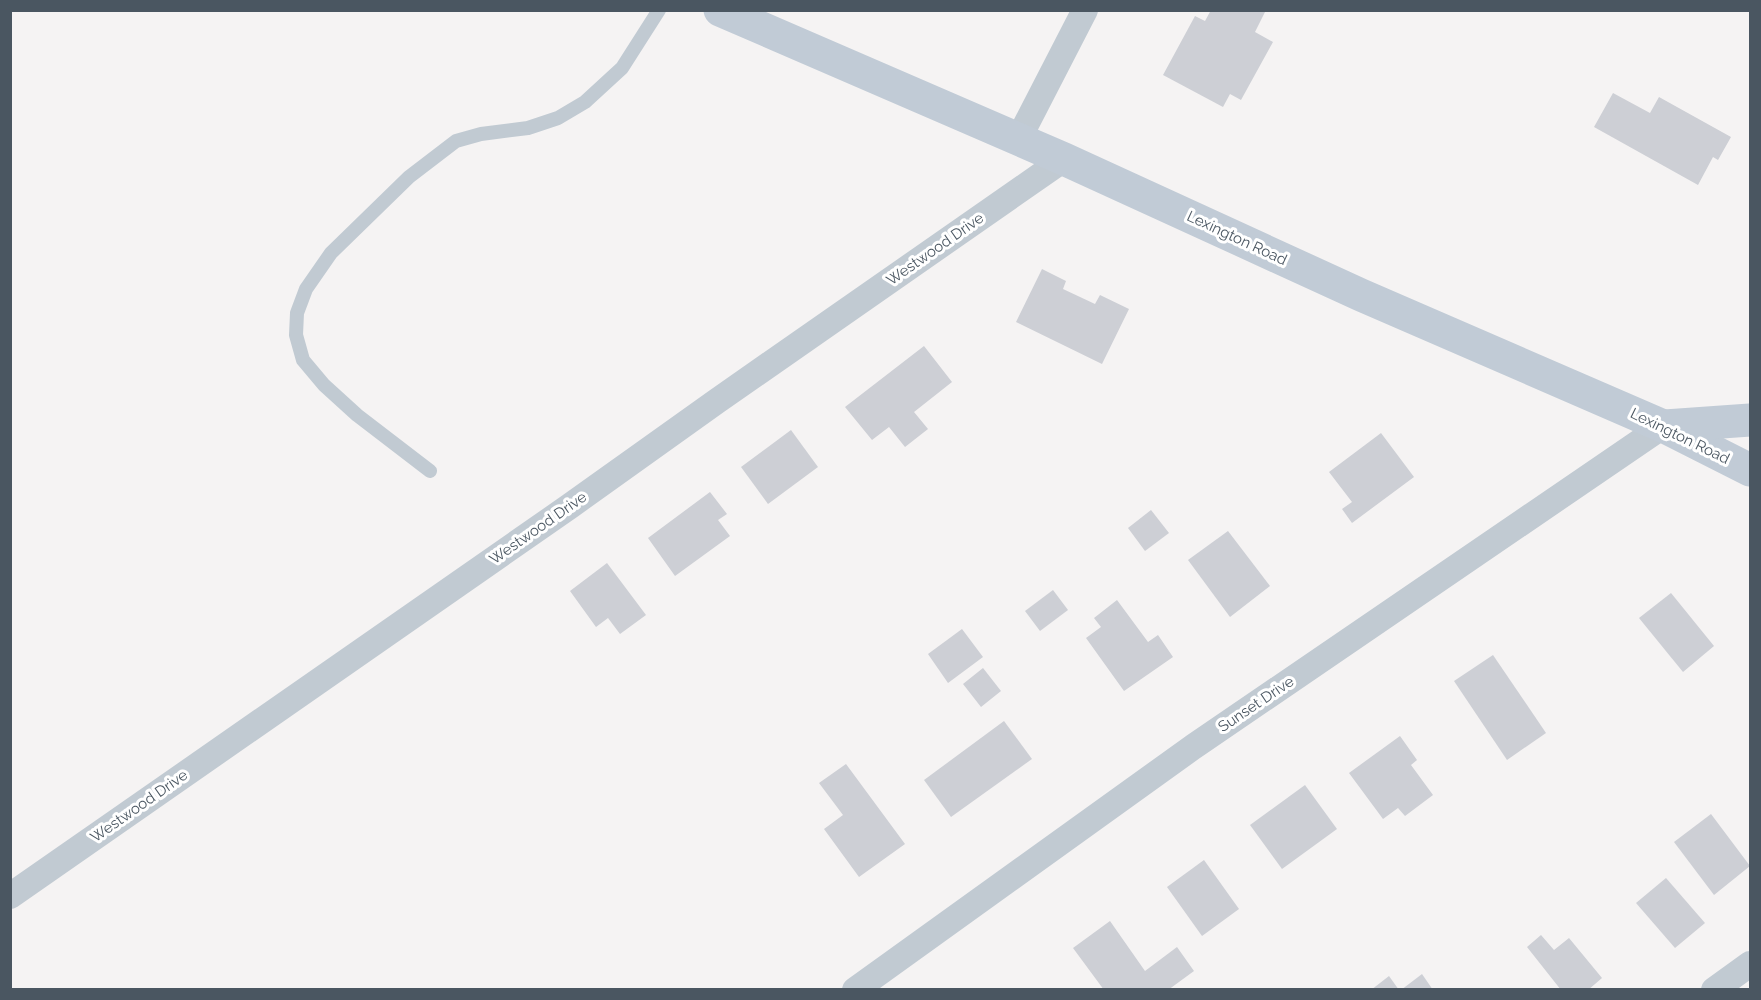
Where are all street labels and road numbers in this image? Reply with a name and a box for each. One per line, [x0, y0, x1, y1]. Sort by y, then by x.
street label: Lexington Road [1184, 207, 1290, 269]
street label: Westwood Drive [883, 209, 987, 289]
street label: Lexington Road [1627, 404, 1733, 468]
street label: Westwood Drive [486, 488, 590, 568]
street label: Sunset Drive [1215, 672, 1297, 736]
street label: Westwood Drive [87, 766, 191, 846]

